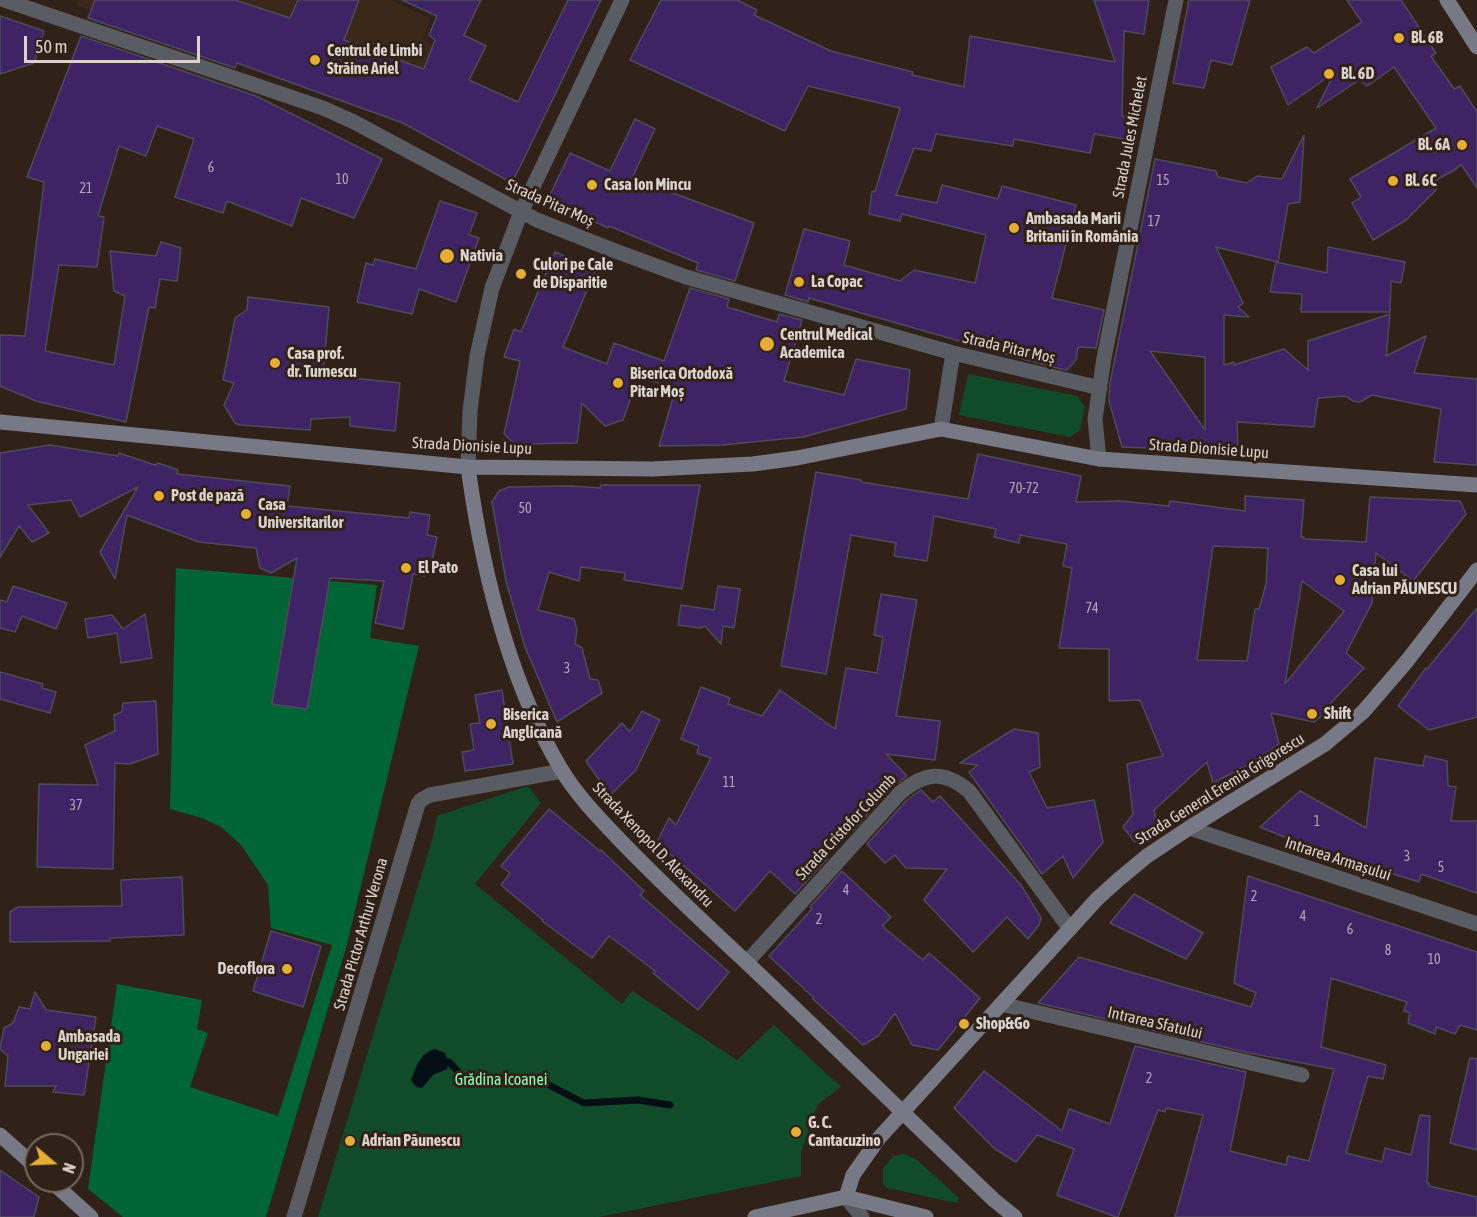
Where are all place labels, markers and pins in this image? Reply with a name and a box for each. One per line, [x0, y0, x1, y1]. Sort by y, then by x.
place label: Bl. 6B [1411, 28, 1443, 48]
marker: Bl. 6B [1392, 31, 1406, 45]
place label: Centrul de Limbi Străine Ariel [327, 41, 422, 79]
marker: Centrul de Limbi Străine Ariel [308, 53, 322, 67]
place label: Bl. 6D [1341, 64, 1374, 84]
marker: Bl. 6D [1322, 67, 1336, 81]
place label: Bl. 6A [1418, 135, 1450, 155]
marker: Bl. 6A [1455, 138, 1469, 152]
place label: Bl. 6C [1405, 171, 1437, 191]
marker: Bl. 6C [1386, 174, 1400, 188]
place label: Casa Ion Mincu [604, 175, 691, 195]
marker: Casa Ion Mincu [585, 178, 599, 192]
place label: Ambasada Marii Britanii în România [1026, 209, 1138, 247]
marker: Ambasada Marii Britanii în România [1007, 221, 1021, 235]
place label: Nativia [460, 246, 503, 266]
marker: Nativia [438, 247, 456, 265]
place label: Culori pe Cale de Disparitie [533, 255, 613, 293]
marker: Culori pe Cale de Disparitie [514, 267, 528, 281]
place label: La Copac [811, 272, 862, 292]
marker: La Copac [792, 275, 806, 289]
place label: Centrul Medical Academica [780, 325, 872, 363]
marker: Centrul Medical Academica [758, 335, 776, 353]
place label: Casa prof. dr. Turnescu [287, 344, 357, 382]
marker: Casa prof. dr. Turnescu [268, 356, 282, 370]
place label: Biserica Ortodoxă Pitar Moș [630, 364, 733, 402]
marker: Biserica Ortodoxă Pitar Moș [611, 376, 625, 390]
place label: Post de pază [171, 486, 244, 506]
marker: Post de pază [152, 489, 166, 503]
place label: Casa Universitarilor [258, 495, 343, 533]
marker: Casa Universitarilor [239, 507, 253, 521]
place label: El Pato [418, 558, 458, 578]
marker: El Pato [399, 561, 413, 575]
place label: Casa lui Adrian PĂUNESCU [1352, 561, 1457, 599]
marker: Casa lui Adrian PĂUNESCU [1333, 573, 1347, 587]
place label: Shift [1324, 704, 1351, 724]
place label: Biserica Anglicană [503, 705, 562, 743]
marker: Shift [1305, 707, 1319, 721]
marker: Biserica Anglicană [484, 717, 498, 731]
place label: Decoflora [218, 959, 275, 979]
marker: Decoflora [280, 962, 294, 976]
place label: Shop&Go [976, 1014, 1030, 1034]
marker: Shop&Go [957, 1017, 971, 1031]
place label: Ambasada Ungariei [58, 1027, 120, 1065]
marker: Ambasada Ungariei [39, 1039, 53, 1053]
place label: G. C. Cantacuzino [808, 1113, 881, 1151]
marker: G. C. Cantacuzino [789, 1125, 803, 1139]
place label: Adrian Păunescu [362, 1131, 460, 1151]
marker: Adrian Păunescu [343, 1134, 357, 1148]

